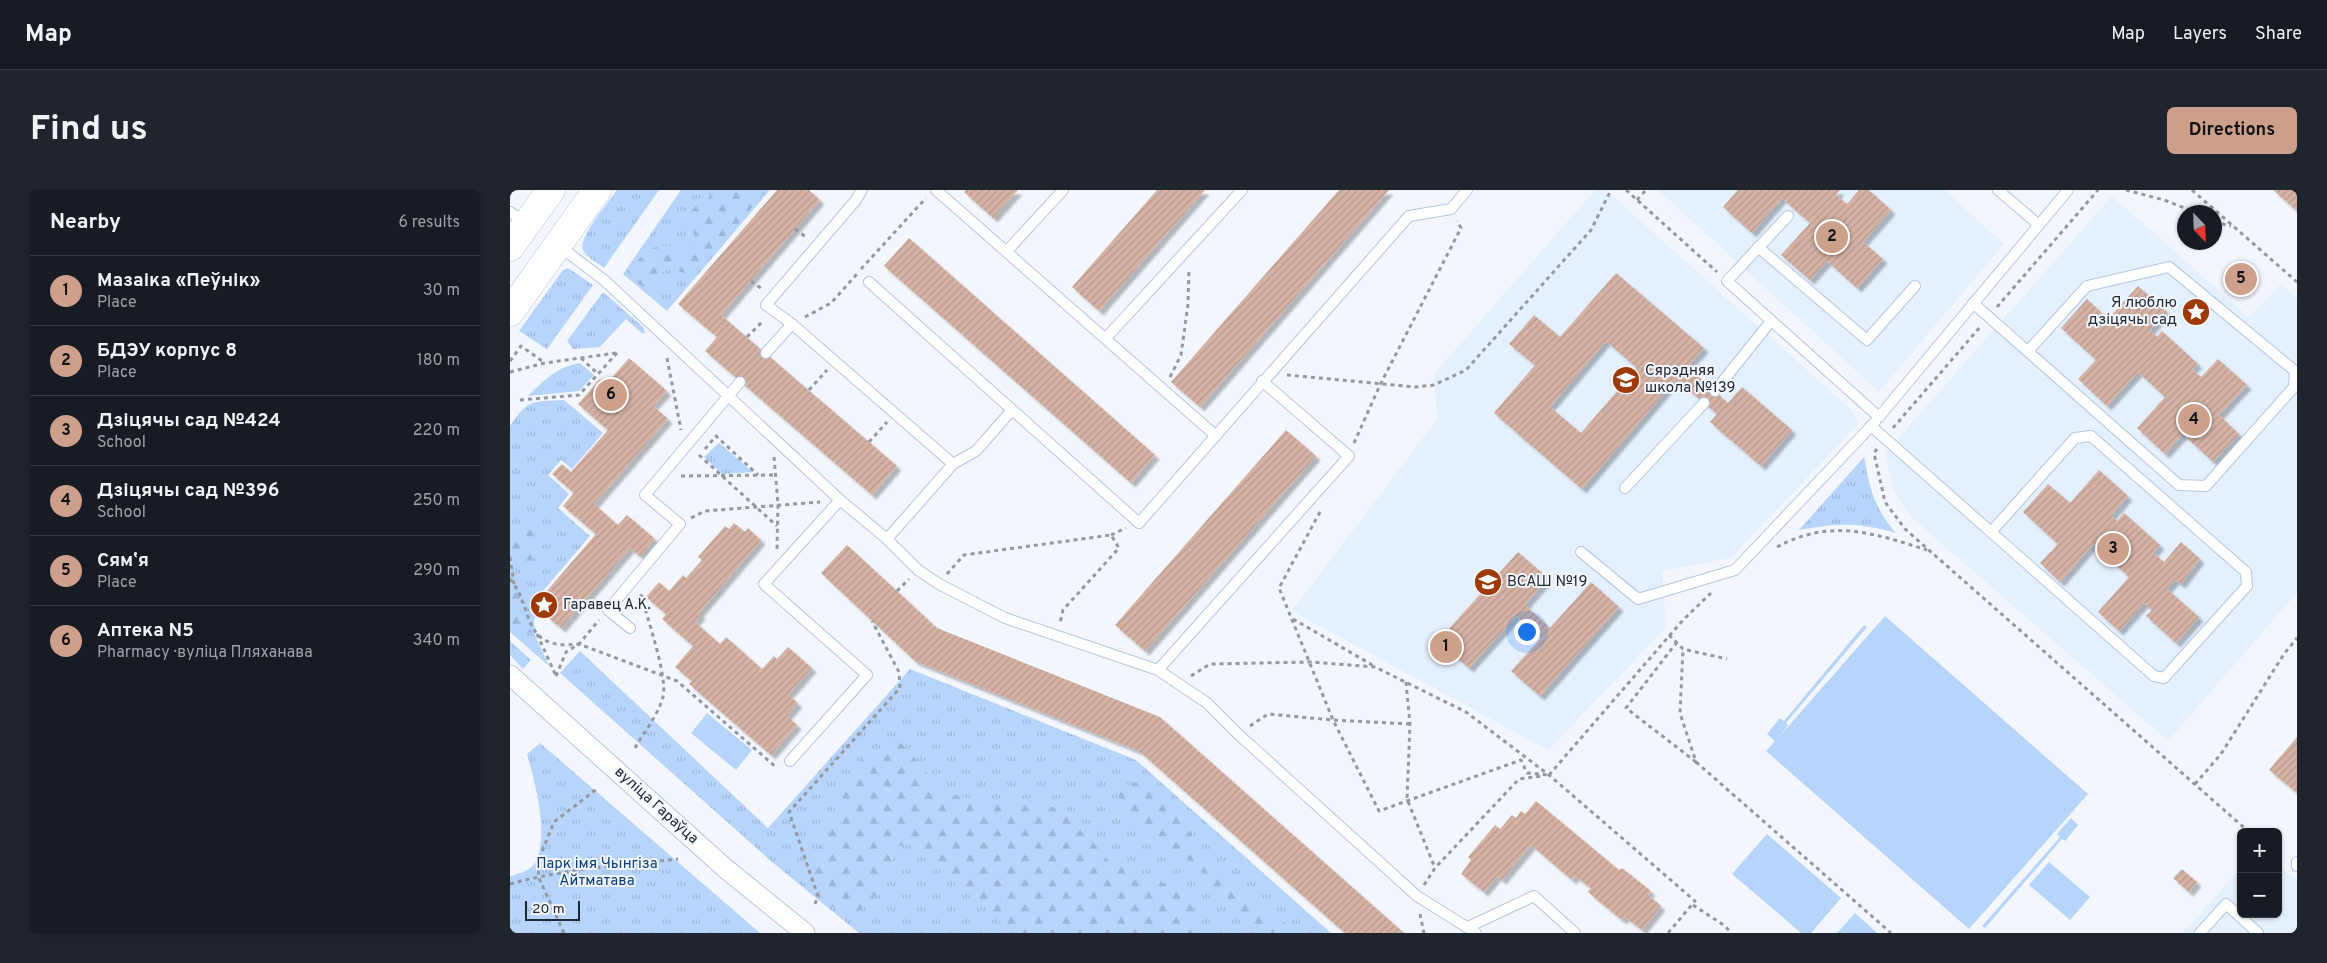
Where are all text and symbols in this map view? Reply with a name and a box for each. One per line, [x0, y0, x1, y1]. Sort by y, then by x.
text: Map [25, 20, 72, 50]
text: Map [2111, 23, 2145, 46]
text: Layers [2173, 23, 2227, 46]
text: Share [2255, 23, 2302, 46]
button: Directions [2167, 107, 2297, 154]
text: Find us [30, 108, 148, 152]
north arrow [2177, 205, 2222, 250]
text: Nearby [50, 209, 121, 236]
text: 6 results [398, 213, 460, 233]
pin: 2 [1816, 218, 1848, 256]
pin: 5 [2225, 260, 2257, 298]
text: Мазаіка «Пеўнік» [97, 269, 260, 293]
text: 1 [63, 281, 69, 301]
text: 30 m [423, 281, 460, 301]
text: Place [97, 293, 137, 313]
place label: Я люблю дзіцячы сад [2088, 294, 2177, 330]
place icon: Я люблю дзіцячы сад [2181, 297, 2211, 327]
text: БДЭУ корпус 8 [97, 339, 237, 363]
text: 2 [61, 351, 71, 371]
text: 180 m [417, 351, 460, 371]
place label: Сярэдняя школа №139 [1645, 362, 1735, 398]
text: Place [97, 363, 137, 383]
school or university icon: Сярэдняя школа №139 [1611, 365, 1641, 395]
pin: 6 [595, 376, 627, 414]
pin: 4 [2178, 401, 2210, 439]
text: Дзіцячы сад №424 [97, 409, 281, 433]
text: 3 [61, 421, 71, 441]
text: 220 m [413, 421, 460, 441]
text: School [97, 433, 146, 453]
text: Дзіцячы сад №396 [97, 479, 279, 503]
text: 4 [61, 491, 71, 511]
text: 250 m [413, 491, 460, 511]
text: School [97, 503, 146, 523]
pin: 3 [2097, 530, 2129, 568]
text: Сямʼя [97, 549, 149, 573]
text: 5 [61, 561, 71, 581]
text: 290 m [413, 561, 460, 581]
school or university icon: ВСАШ №19 [1473, 567, 1503, 597]
text: Place [97, 573, 137, 593]
place label: ВСАШ №19 [1507, 573, 1587, 592]
place icon: Гаравец А.К. [529, 590, 559, 620]
place label: Гаравец А.К. [563, 596, 651, 615]
text: Аптека N5 [97, 619, 194, 643]
your location [1514, 619, 1540, 645]
pin: 1 [1430, 628, 1462, 666]
text: 6 [61, 631, 71, 651]
text: 340 m [413, 631, 460, 651]
text: Pharmacy · вуліца Пляханава [97, 643, 313, 663]
street label: вуліца Гараўца [610, 763, 702, 849]
map controls [2237, 828, 2282, 918]
button: + [2237, 828, 2282, 873]
park label: Парк імя Чынгіза Айтматава [536, 855, 658, 891]
button: − [2237, 873, 2282, 918]
scale bar [525, 898, 580, 921]
text: 20 m [532, 901, 565, 918]

